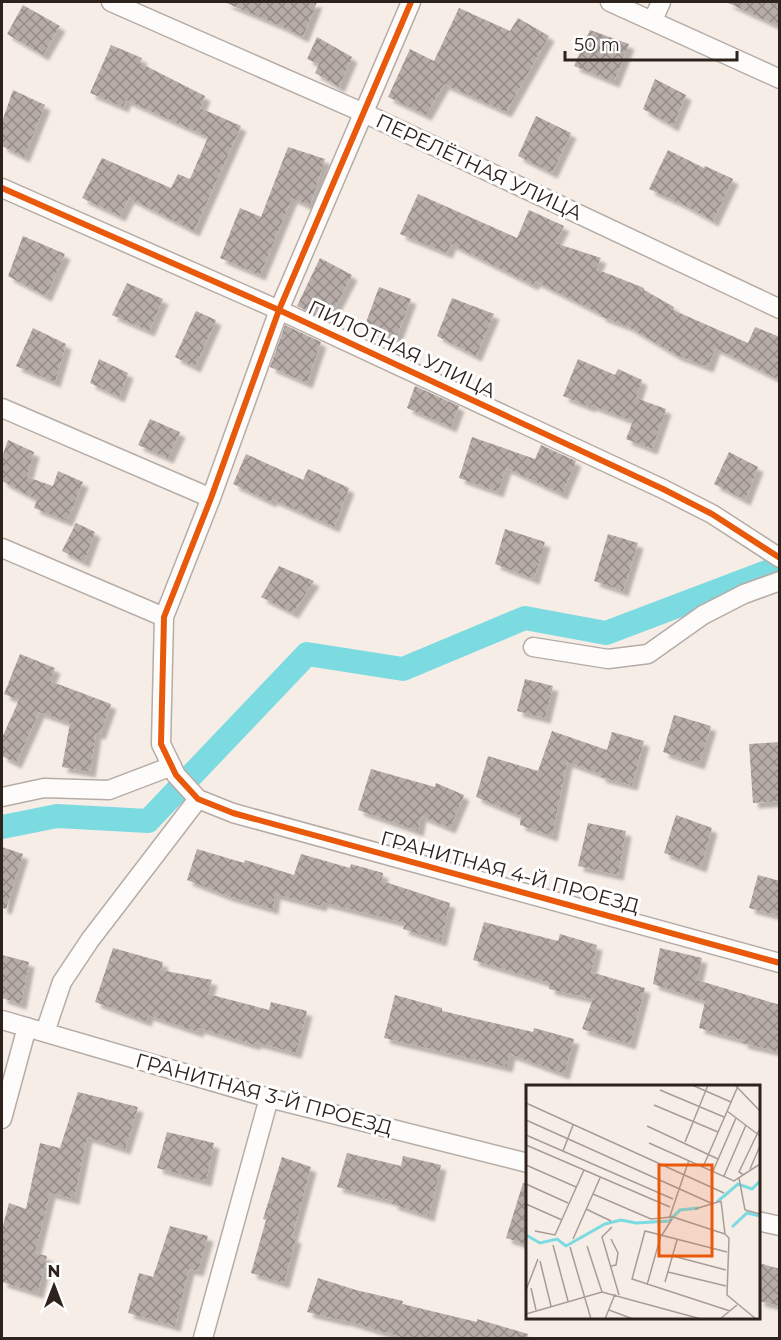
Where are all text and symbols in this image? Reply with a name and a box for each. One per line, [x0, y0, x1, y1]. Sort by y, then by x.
scale bar [565, 24, 738, 62]
text: 50 m [574, 34, 620, 56]
street label: ПЕРЕЛЁТНАЯ УЛИЦА [372, 109, 586, 225]
street label: ПИЛОТНАЯ УЛИЦА [304, 295, 500, 403]
street label: ГРАНИТНАЯ 4-Й ПРОЕЗД [378, 826, 642, 918]
street label: ГРАНИТНАЯ 3-Й ПРОЕЗД [133, 1048, 395, 1140]
inset map [526, 1085, 760, 1319]
north arrow [24, 1256, 84, 1316]
text: N [48, 1262, 60, 1281]

